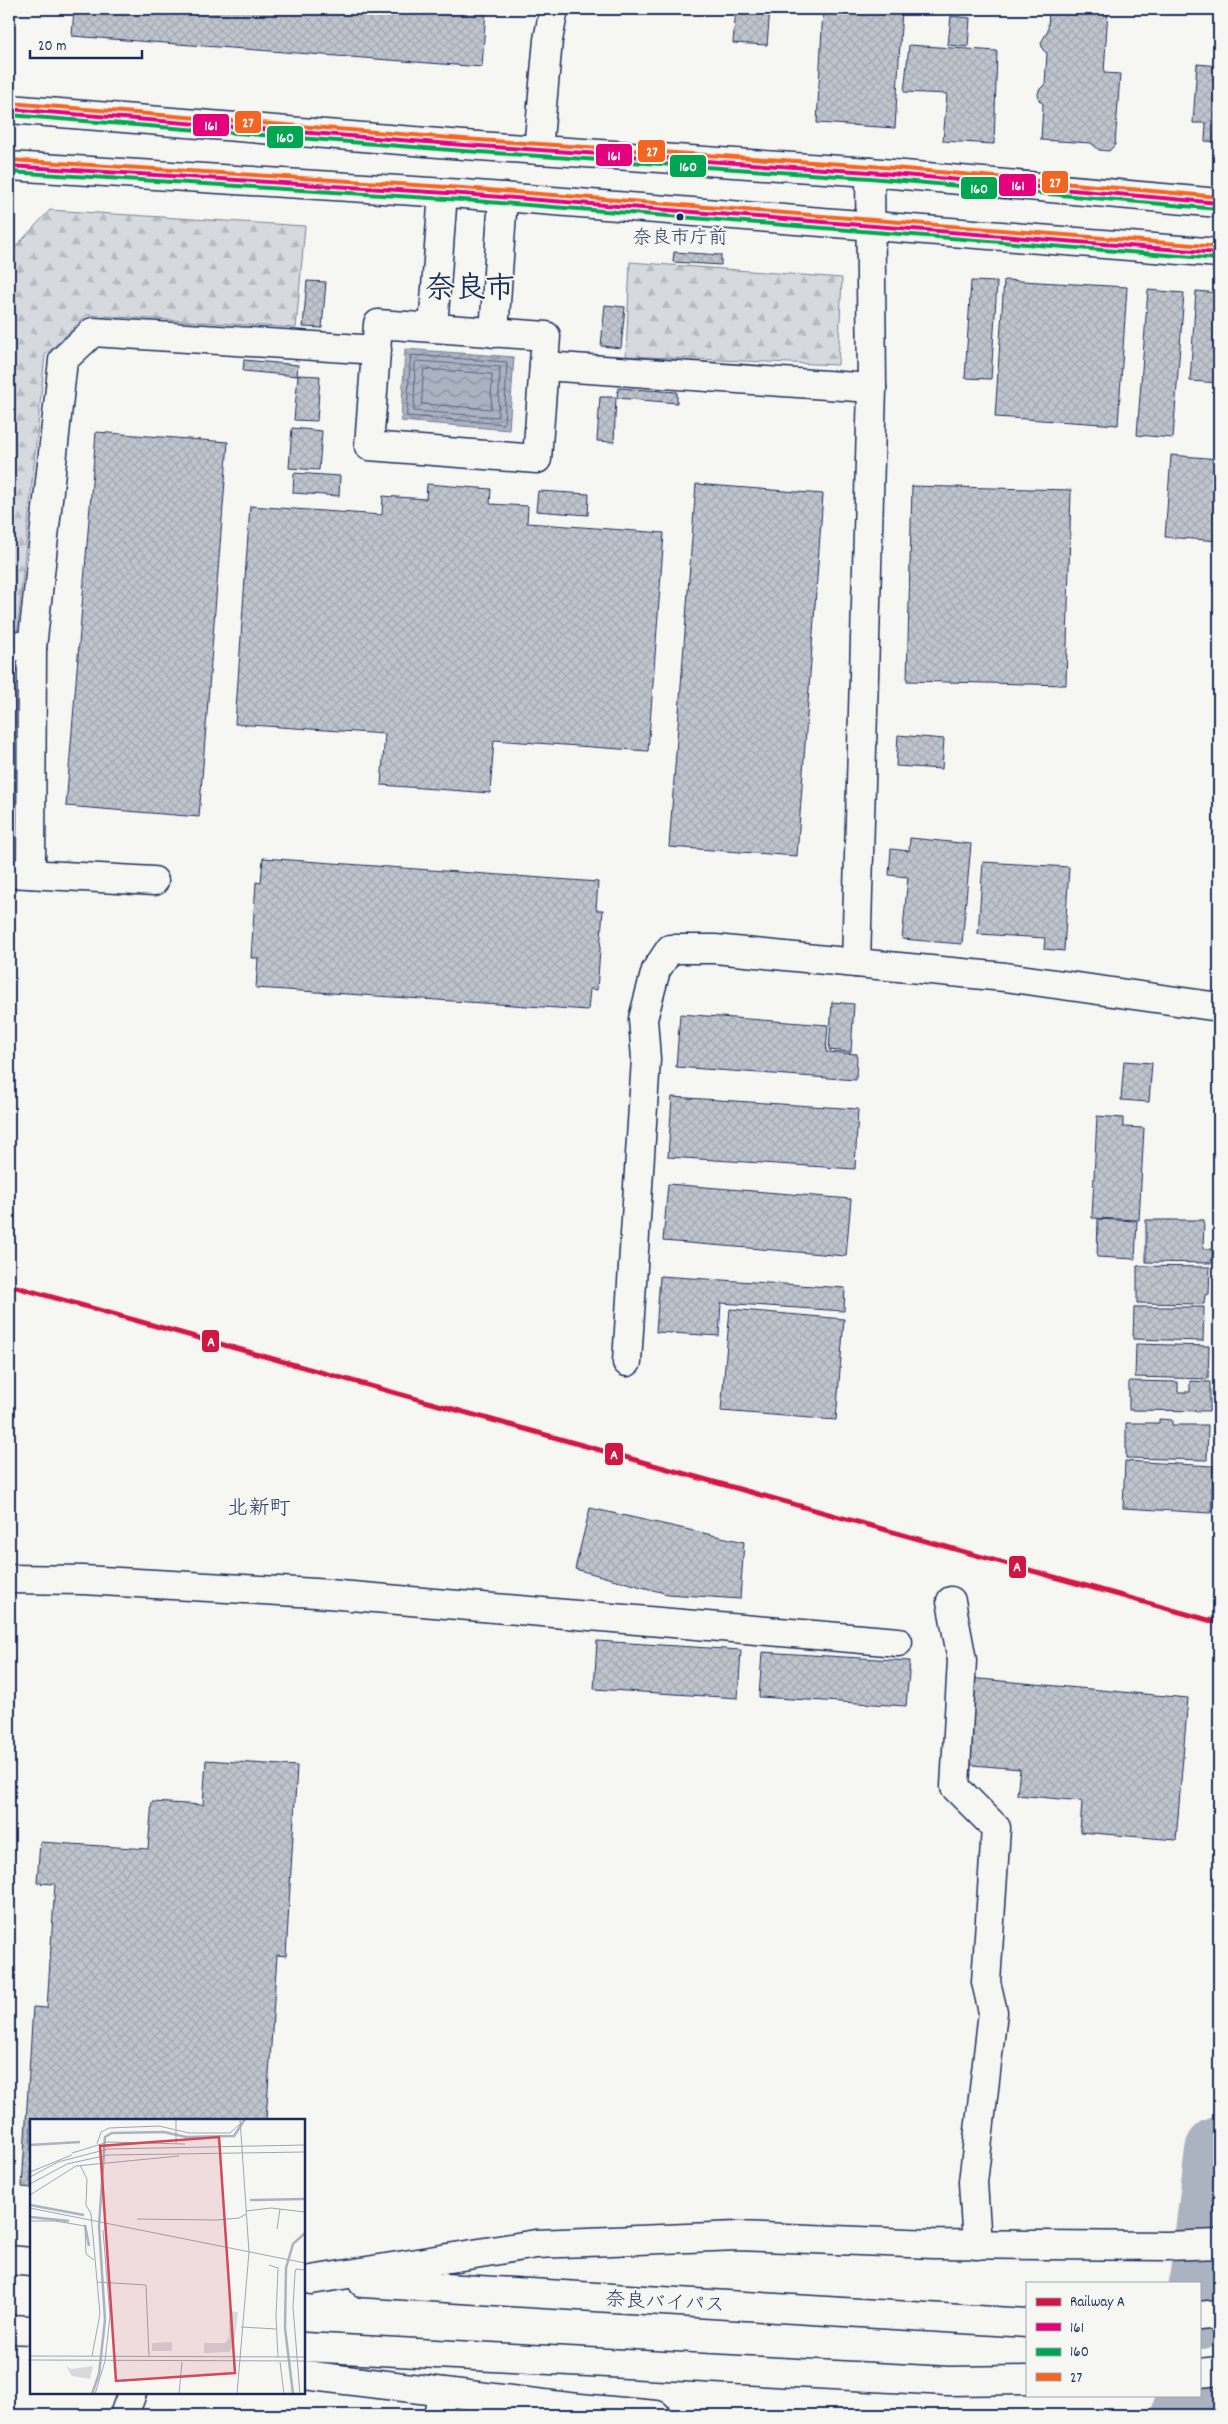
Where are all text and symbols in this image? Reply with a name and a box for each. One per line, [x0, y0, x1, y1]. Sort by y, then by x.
scale bar [30, 28, 142, 60]
text: 20 m [38, 36, 66, 58]
line badge: 27 [234, 110, 262, 134]
line badge: 161 [192, 113, 230, 137]
text: 27 [242, 114, 254, 134]
text: 161 [205, 117, 218, 137]
line badge: 160 [266, 125, 304, 149]
text: 160 [276, 129, 294, 149]
line badge: 27 [637, 139, 666, 163]
line badge: 161 [595, 143, 633, 167]
text: 27 [646, 143, 658, 163]
text: 161 [608, 147, 621, 167]
line badge: 160 [669, 154, 707, 178]
text: 160 [679, 158, 697, 178]
line badge: 27 [1041, 170, 1069, 194]
line badge: 161 [998, 173, 1037, 197]
text: 27 [1049, 174, 1061, 194]
line badge: 160 [960, 176, 998, 200]
text: 161 [1012, 177, 1025, 197]
text: 160 [970, 180, 988, 200]
marker: 奈良市庁前 [675, 212, 685, 222]
place label: 奈良市庁前 [632, 226, 728, 253]
district label: 奈良市 [425, 270, 515, 313]
line badge: A [201, 1329, 220, 1353]
text: A [207, 1333, 215, 1353]
line badge: A [604, 1442, 624, 1466]
text: A [610, 1446, 618, 1466]
district label: 北新町 [228, 1495, 291, 1525]
line badge: A [1008, 1555, 1027, 1579]
text: A [1013, 1558, 1021, 1578]
inset map [30, 2119, 305, 2394]
legend [1026, 2282, 1200, 2396]
street label: 奈良バイパス [604, 2287, 725, 2321]
text: Railway A [1070, 2292, 1125, 2314]
text: 161 [1070, 2318, 1084, 2340]
text: 160 [1070, 2342, 1089, 2364]
text: 27 [1070, 2368, 1083, 2390]

